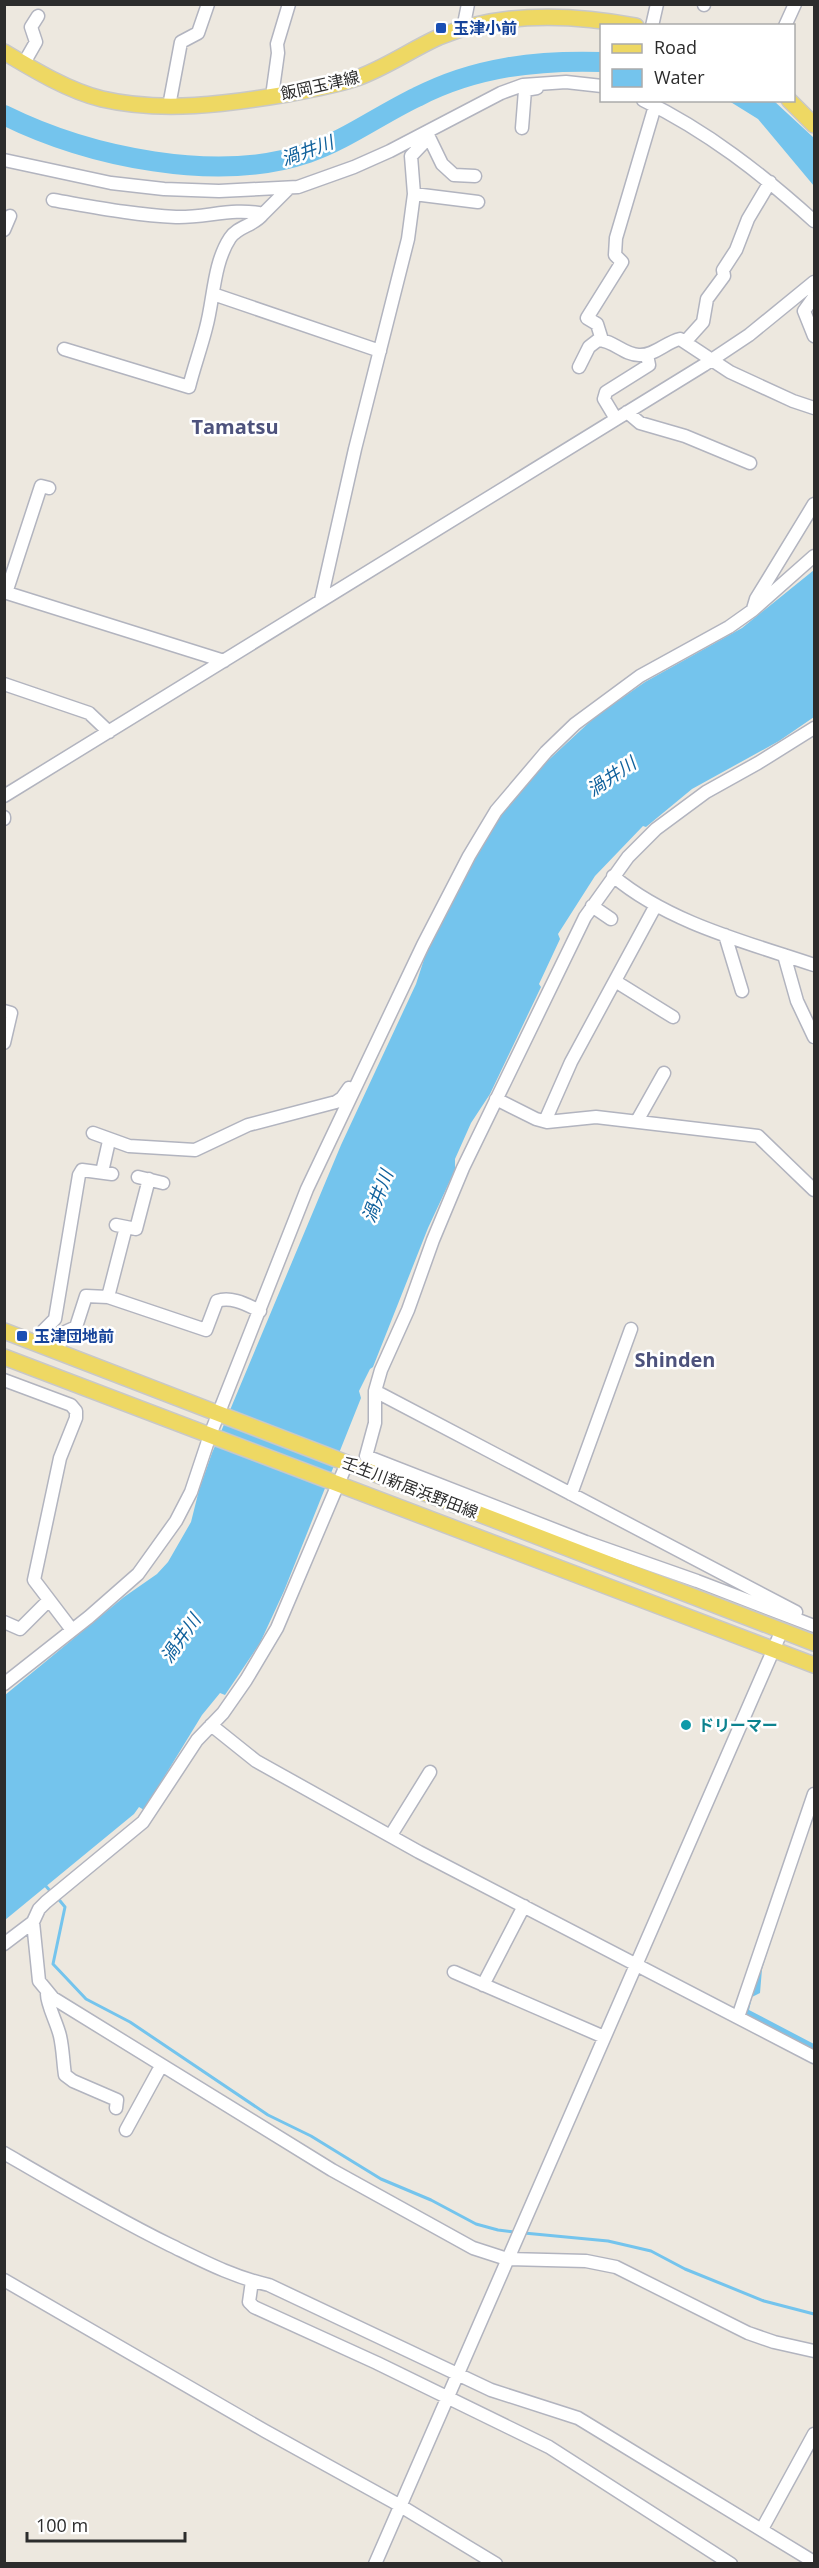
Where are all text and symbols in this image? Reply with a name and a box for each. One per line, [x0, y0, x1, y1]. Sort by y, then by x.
place label: 玉津小前 [453, 17, 517, 39]
marker: 玉津小前 [434, 21, 448, 35]
legend [600, 24, 795, 102]
text: Road [654, 35, 697, 59]
street label: 飯岡玉津線 [279, 65, 361, 105]
text: Water [654, 65, 705, 89]
water label: 渦井川 [278, 129, 338, 171]
district label: Tamatsu [191, 413, 279, 440]
water label: 渦井川 [582, 750, 642, 801]
water label: 渦井川 [356, 1165, 399, 1226]
place label: 玉津団地前 [34, 1325, 114, 1347]
marker: 玉津団地前 [15, 1329, 29, 1343]
district label: Shinden [634, 1346, 716, 1373]
street label: 壬生川新居浜野田線 [339, 1451, 481, 1523]
water label: 渦井川 [155, 1607, 206, 1667]
place label: ドリーマー [698, 1714, 778, 1736]
marker: ドリーマー [679, 1718, 693, 1732]
scale bar [27, 2505, 184, 2543]
text: 100 m [36, 2513, 88, 2537]

